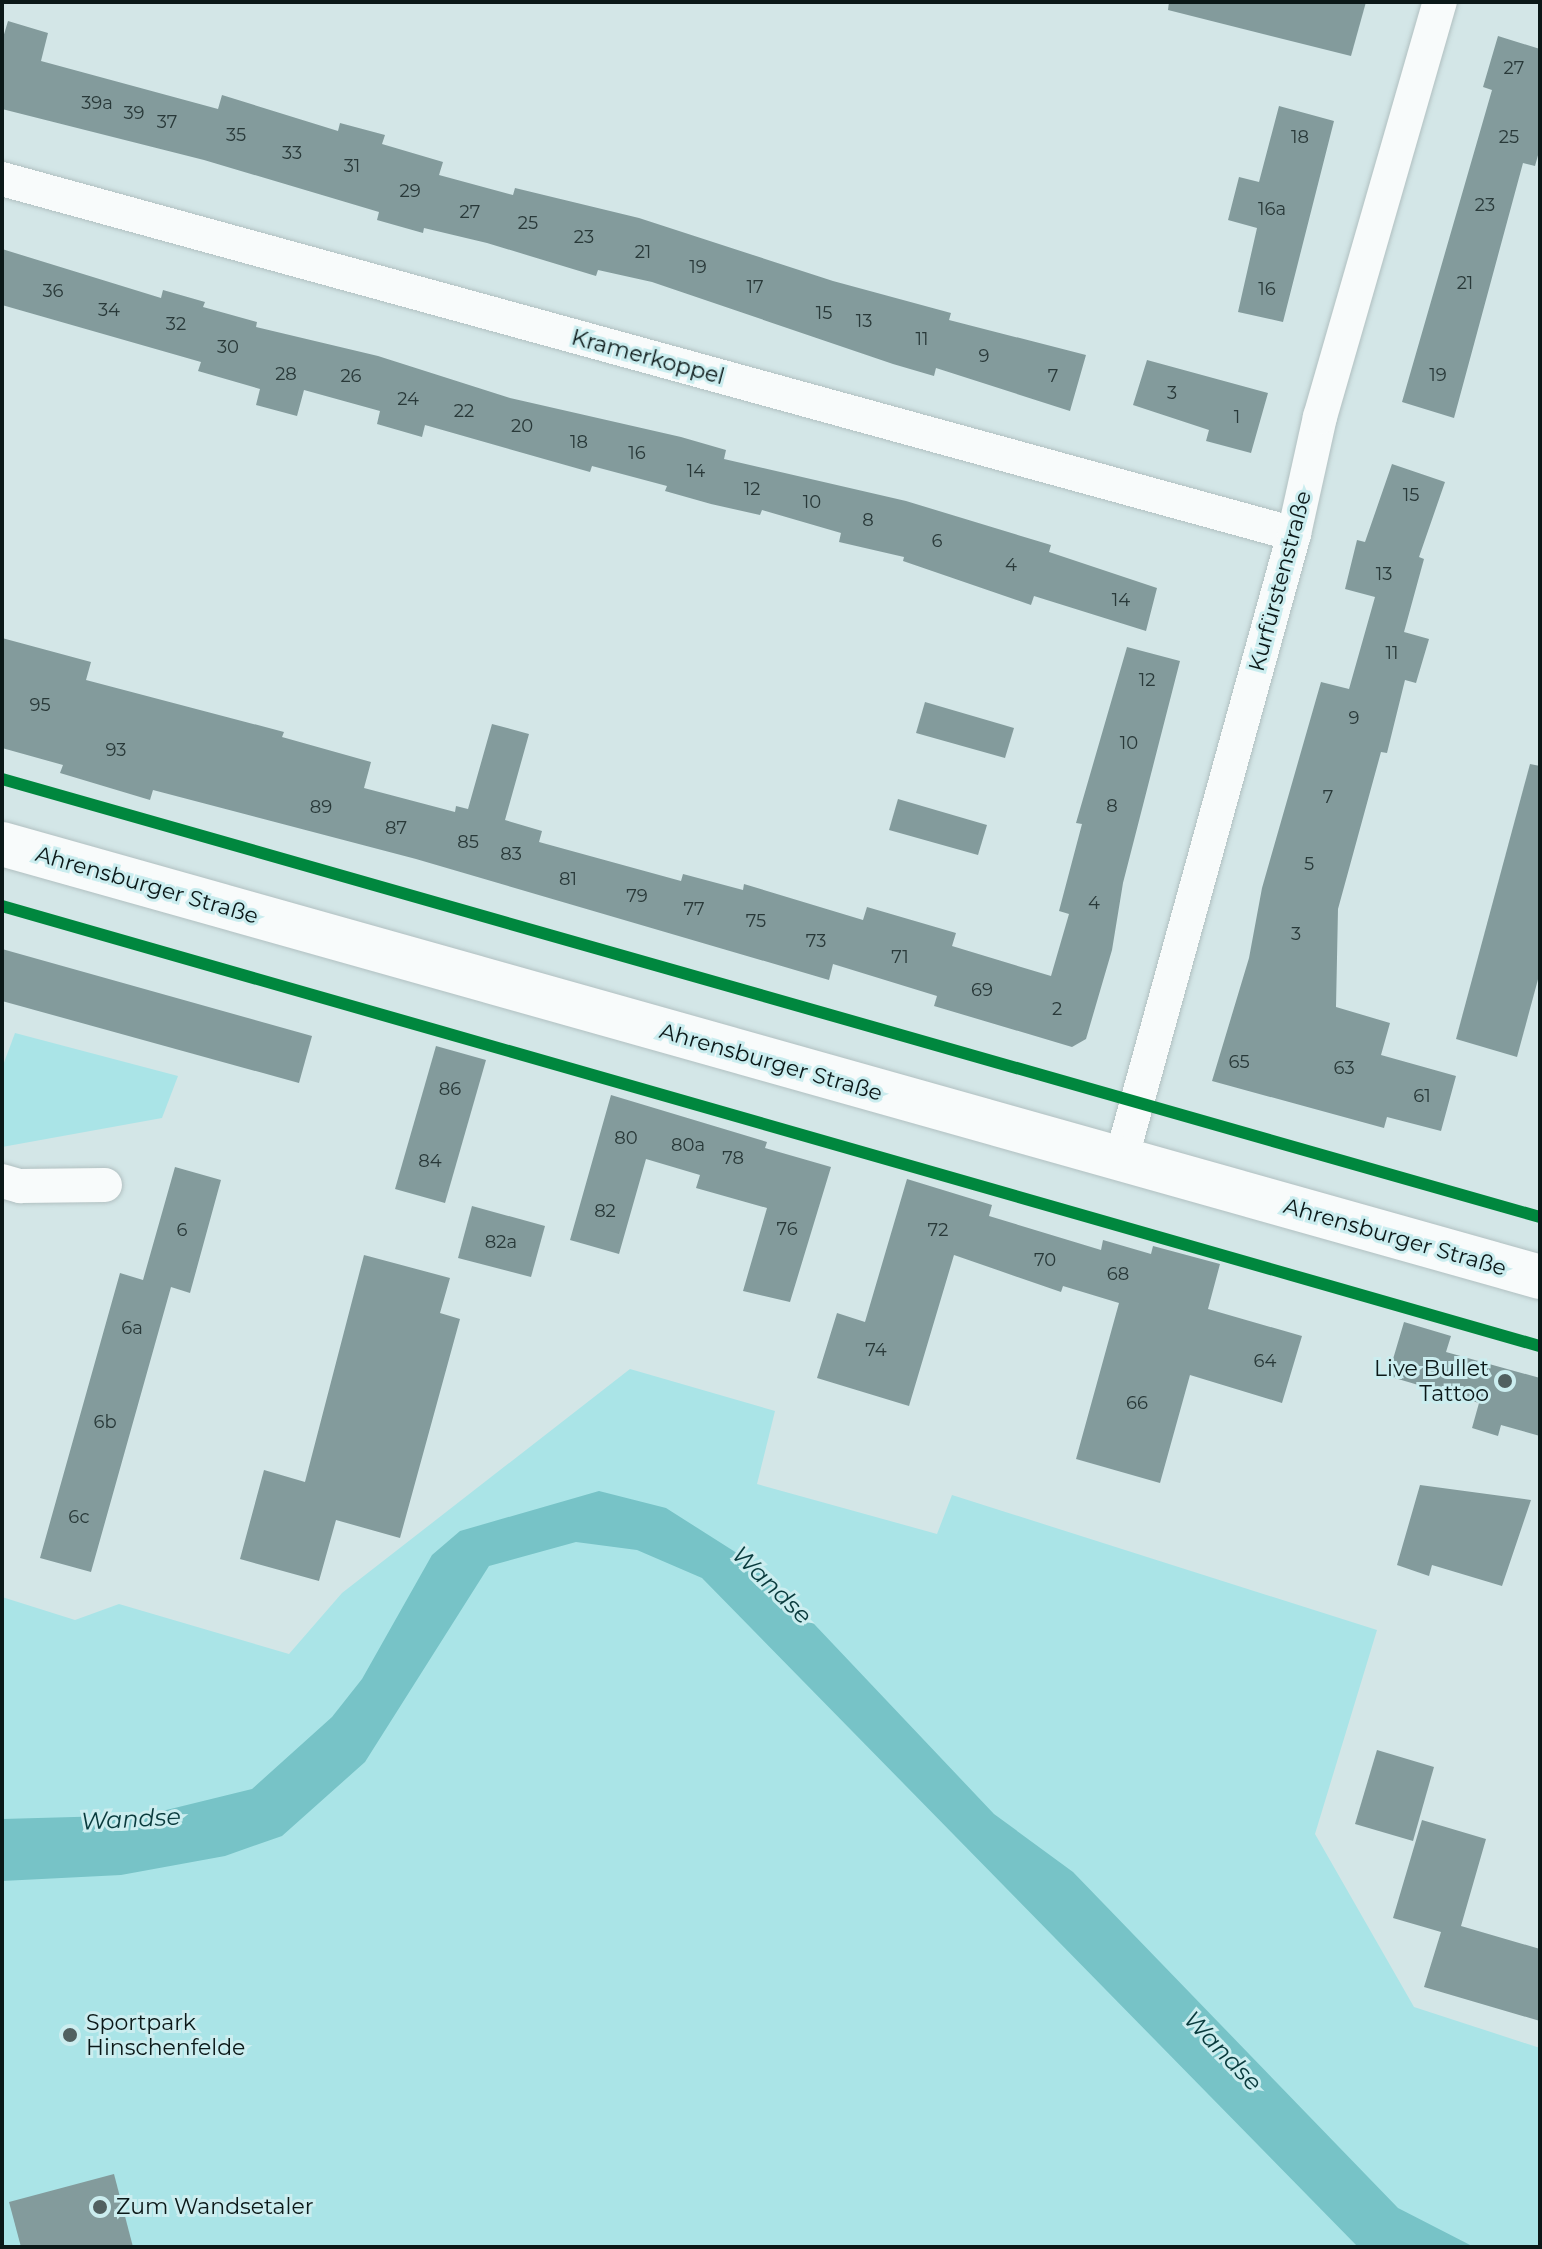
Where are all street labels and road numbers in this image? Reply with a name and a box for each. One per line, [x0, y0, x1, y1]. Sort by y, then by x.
street label: Kramerkoppel [569, 324, 727, 390]
street label: Kurfürstenstraße [1243, 488, 1317, 674]
street label: Ahrensburger Straße [33, 841, 261, 929]
street label: Ahrensburger Straße [657, 1018, 885, 1106]
street label: Ahrensburger Straße [1281, 1193, 1509, 1281]

